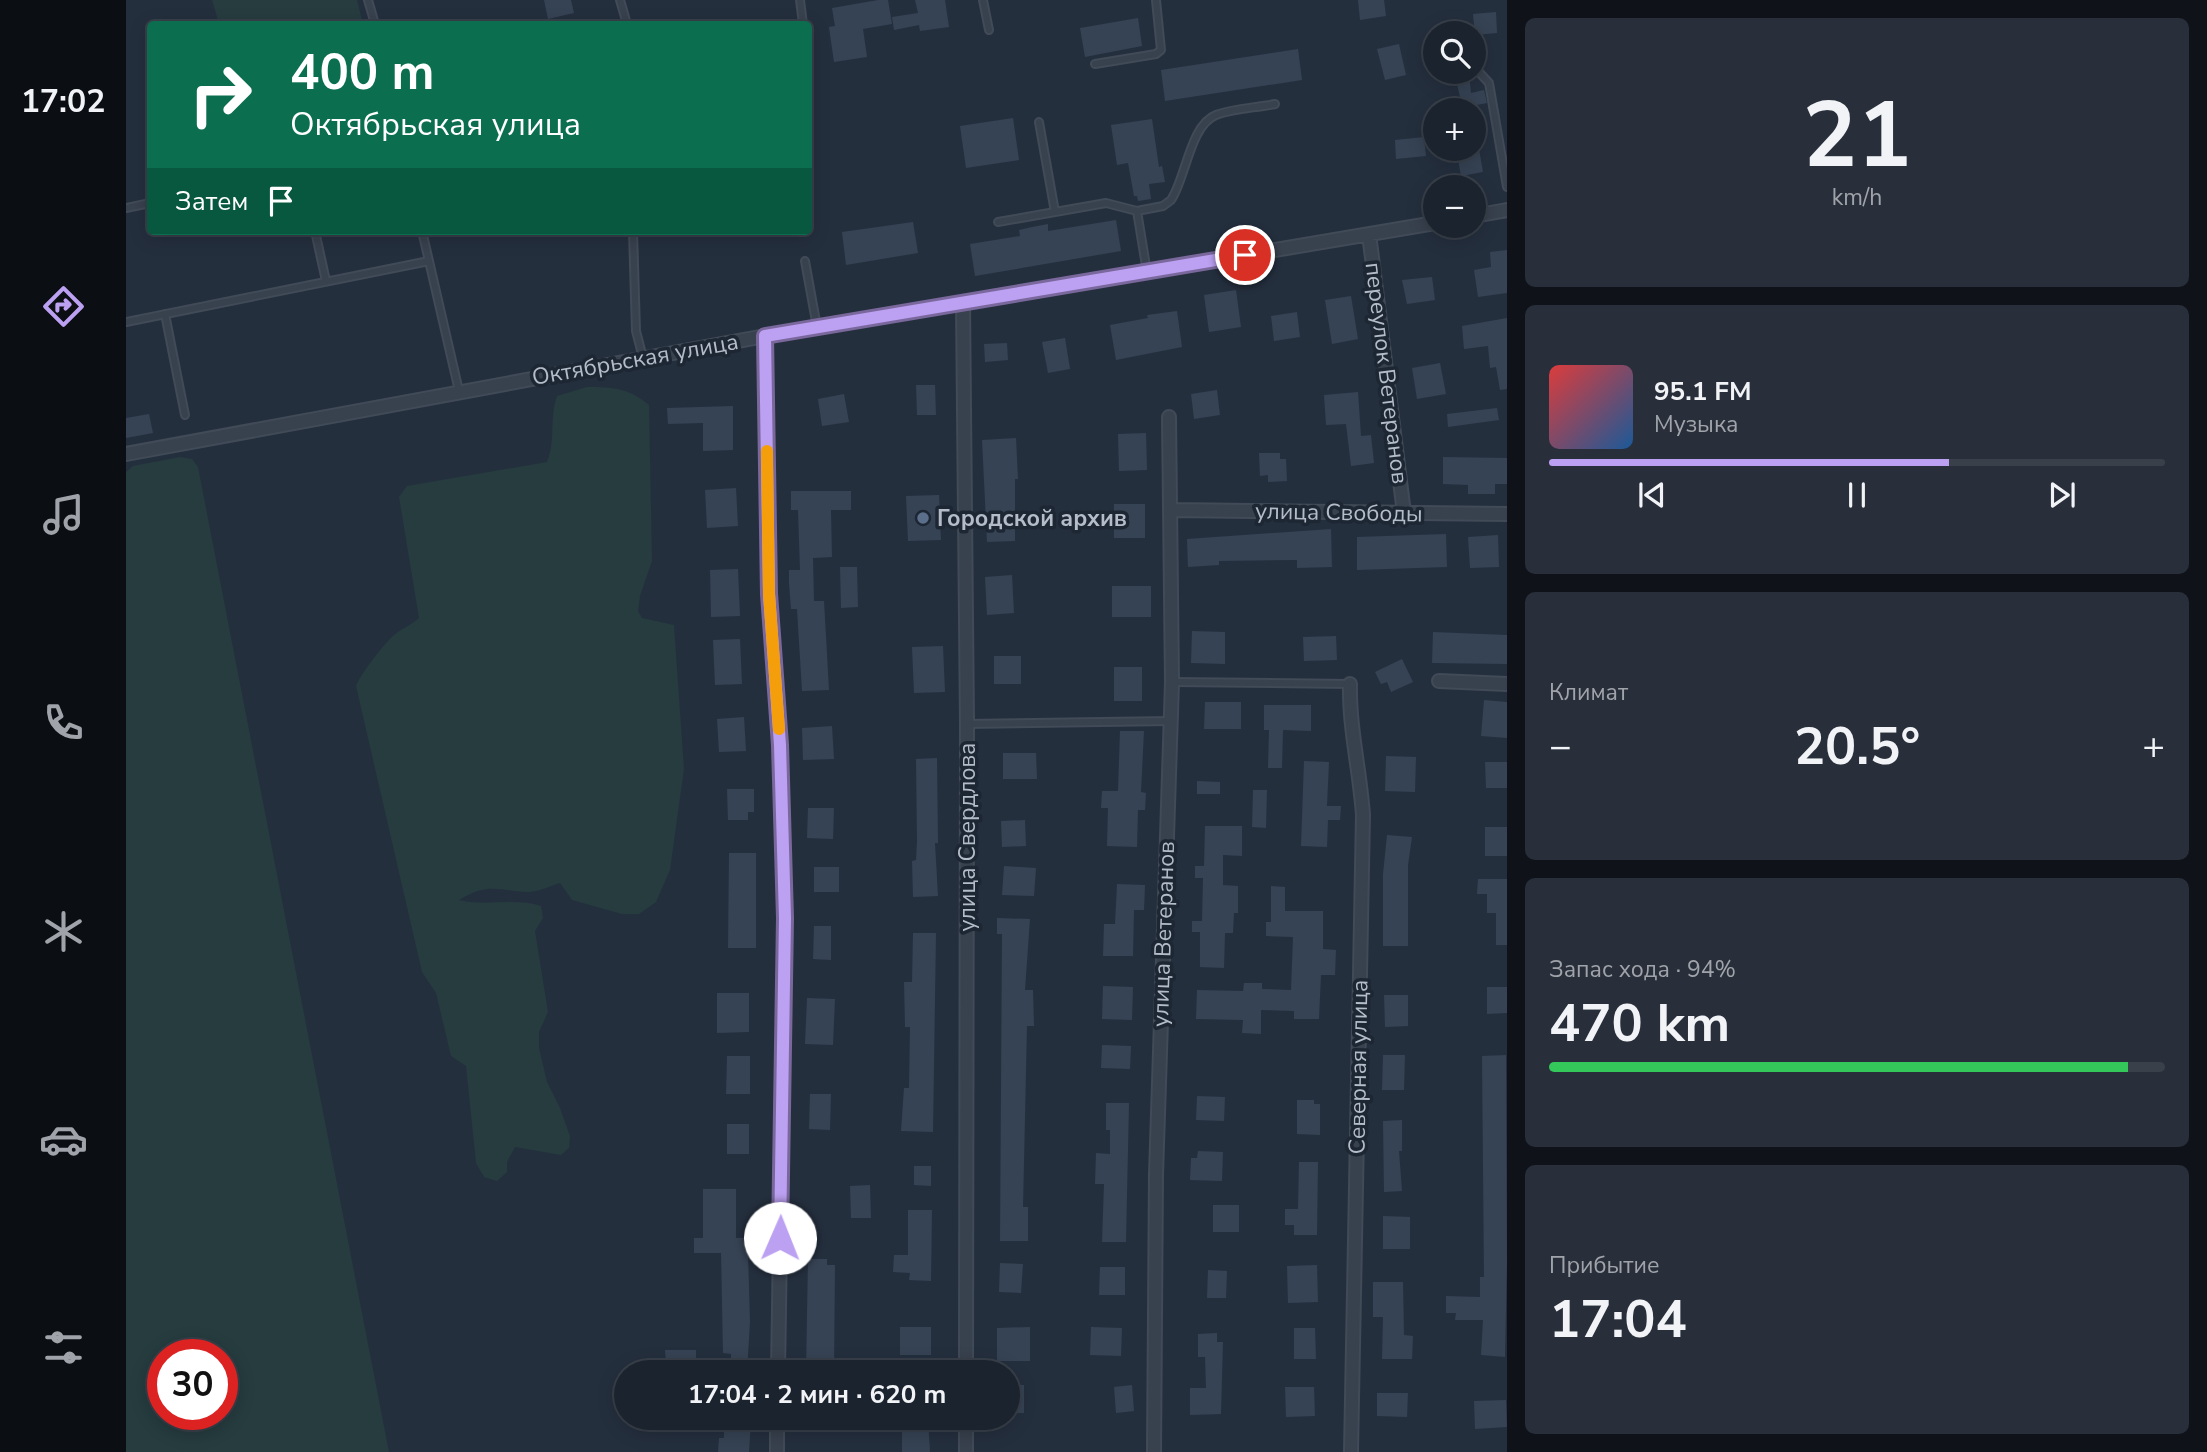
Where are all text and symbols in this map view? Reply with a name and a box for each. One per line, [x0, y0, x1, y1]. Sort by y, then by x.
map controls [1423, 21, 1486, 238]
button: search [1423, 21, 1486, 84]
text: 400 m [290, 39, 434, 106]
icon: right [175, 49, 266, 140]
text: 21 [1802, 74, 1912, 198]
text: 17:02 [21, 80, 105, 123]
button: + [1423, 98, 1486, 161]
text: Октябрьская улица [290, 103, 581, 146]
button: − [1423, 175, 1486, 238]
icon: arrive [262, 182, 300, 220]
text: km/h [1832, 182, 1882, 213]
text: Затем [175, 184, 248, 219]
pin [1215, 225, 1275, 285]
icon: arrive [1226, 236, 1264, 274]
street label: переулок Ветеранов [1358, 260, 1415, 486]
icon: directions [39, 282, 88, 331]
street label: Октябрьская улица [529, 326, 741, 393]
text: 95.1 FM [1654, 374, 1751, 409]
text: Музыка [1654, 409, 1738, 440]
icon: previous [1633, 476, 1671, 514]
icon: pause [1838, 476, 1876, 514]
icon: next [2043, 476, 2081, 514]
icon: music [39, 490, 88, 539]
street label: улица Свободы [1255, 496, 1423, 529]
place label: Городской архив [937, 503, 1127, 534]
marker: Городской архив [915, 510, 931, 526]
text: Климат [1549, 677, 1628, 708]
icon: phone [39, 698, 88, 747]
text: 20.5° [1794, 711, 1920, 782]
text: − [1549, 721, 1572, 772]
text: + [2142, 721, 2165, 772]
street label: улица Свердлова [952, 742, 983, 932]
street label: улица Ветеранов [1145, 841, 1182, 1027]
icon: climate [39, 907, 88, 956]
text: Запас хода · 94% [1549, 954, 1736, 985]
street label: Северная улица [1341, 979, 1376, 1155]
text: 470 km [1549, 988, 1730, 1059]
icon: car [39, 1115, 88, 1164]
position arrow [743, 1201, 817, 1275]
text: Прибытие [1549, 1250, 1659, 1281]
text: 17:04 [1549, 1284, 1687, 1355]
icon: filters [39, 1323, 88, 1372]
speed limit sign: 30 [147, 1339, 238, 1430]
text: 17:04 · 2 мин · 620 m [688, 1377, 946, 1412]

